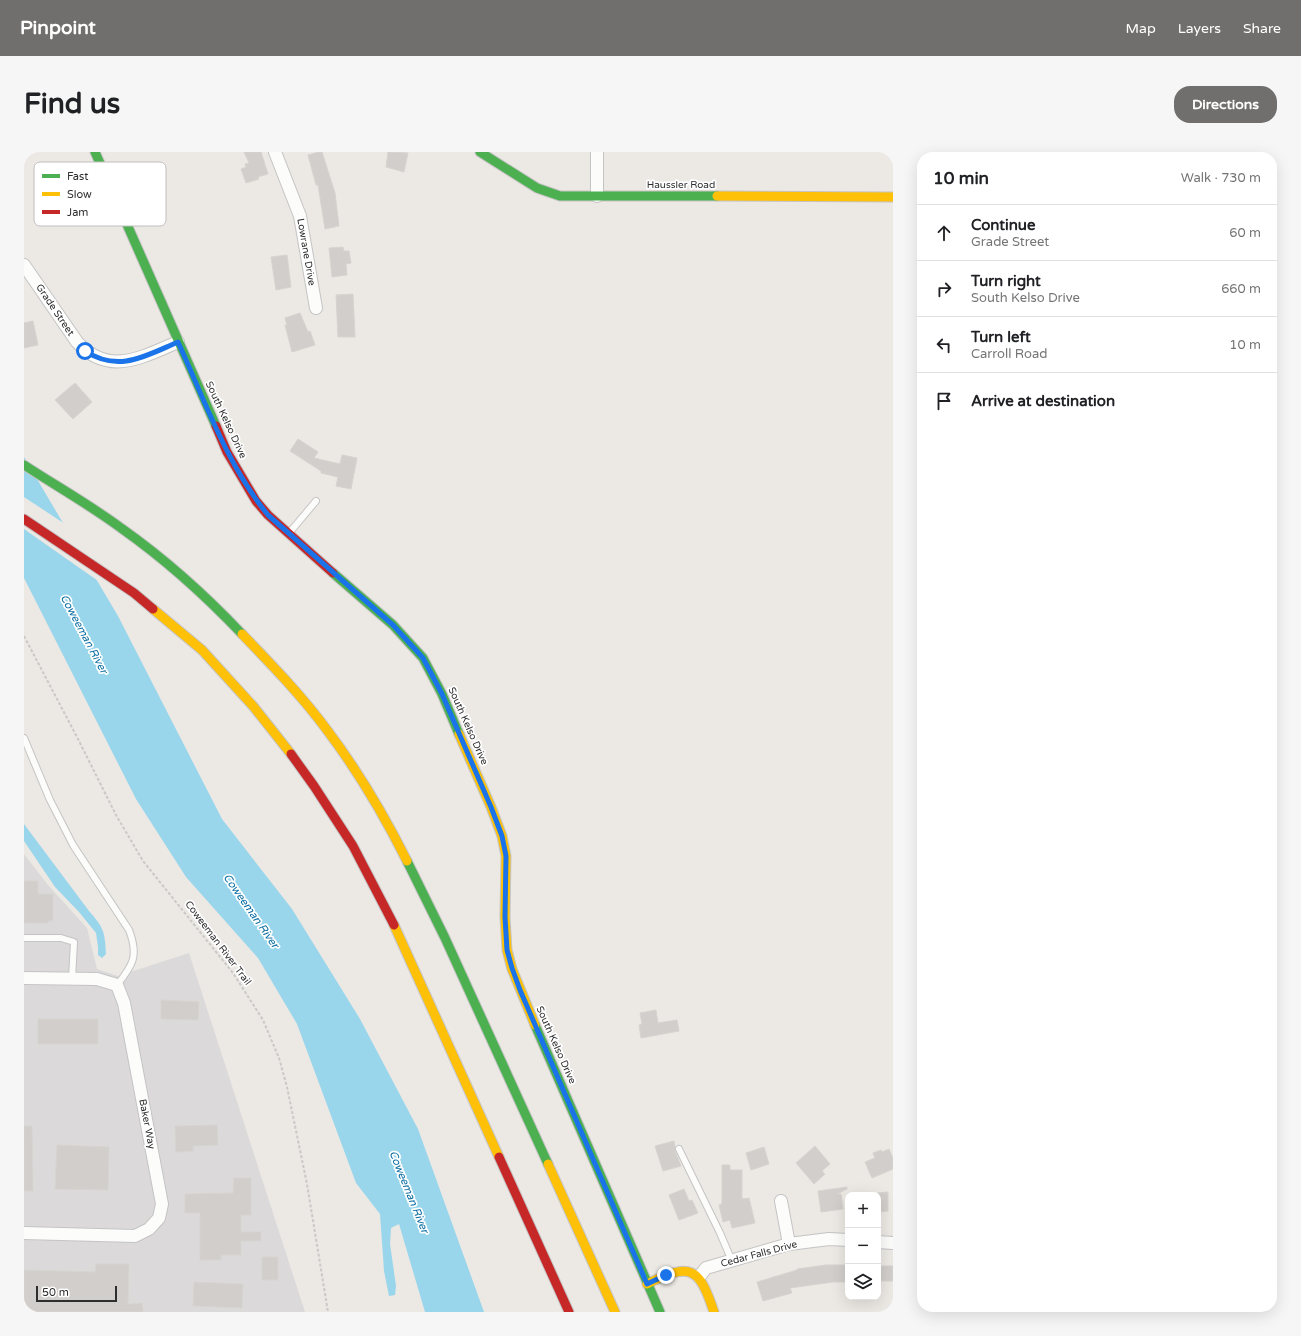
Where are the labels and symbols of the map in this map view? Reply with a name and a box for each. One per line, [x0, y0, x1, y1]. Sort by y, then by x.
legend [34, 162, 166, 226]
text: Fast [67, 170, 88, 183]
street label: Haussler Road [647, 179, 715, 191]
text: Slow [67, 188, 92, 201]
text: Jam [67, 206, 88, 219]
street label: Lowrane Drive [294, 217, 318, 287]
street label: Grade Street [33, 282, 77, 338]
route start [76, 342, 94, 360]
street label: South Kelso Drive [203, 379, 249, 461]
water label: Coweeman River [58, 592, 111, 677]
street label: South Kelso Drive [445, 685, 491, 767]
water label: Coweeman River [221, 871, 283, 952]
street label: Coweeman River Trail [182, 899, 254, 987]
street label: South Kelso Drive [533, 1004, 579, 1086]
street label: Baker Way [136, 1098, 158, 1151]
water label: Coweeman River [387, 1149, 432, 1237]
street label: Cedar Falls Drive [719, 1238, 799, 1270]
route end [657, 1266, 675, 1284]
scale bar [36, 1284, 117, 1303]

